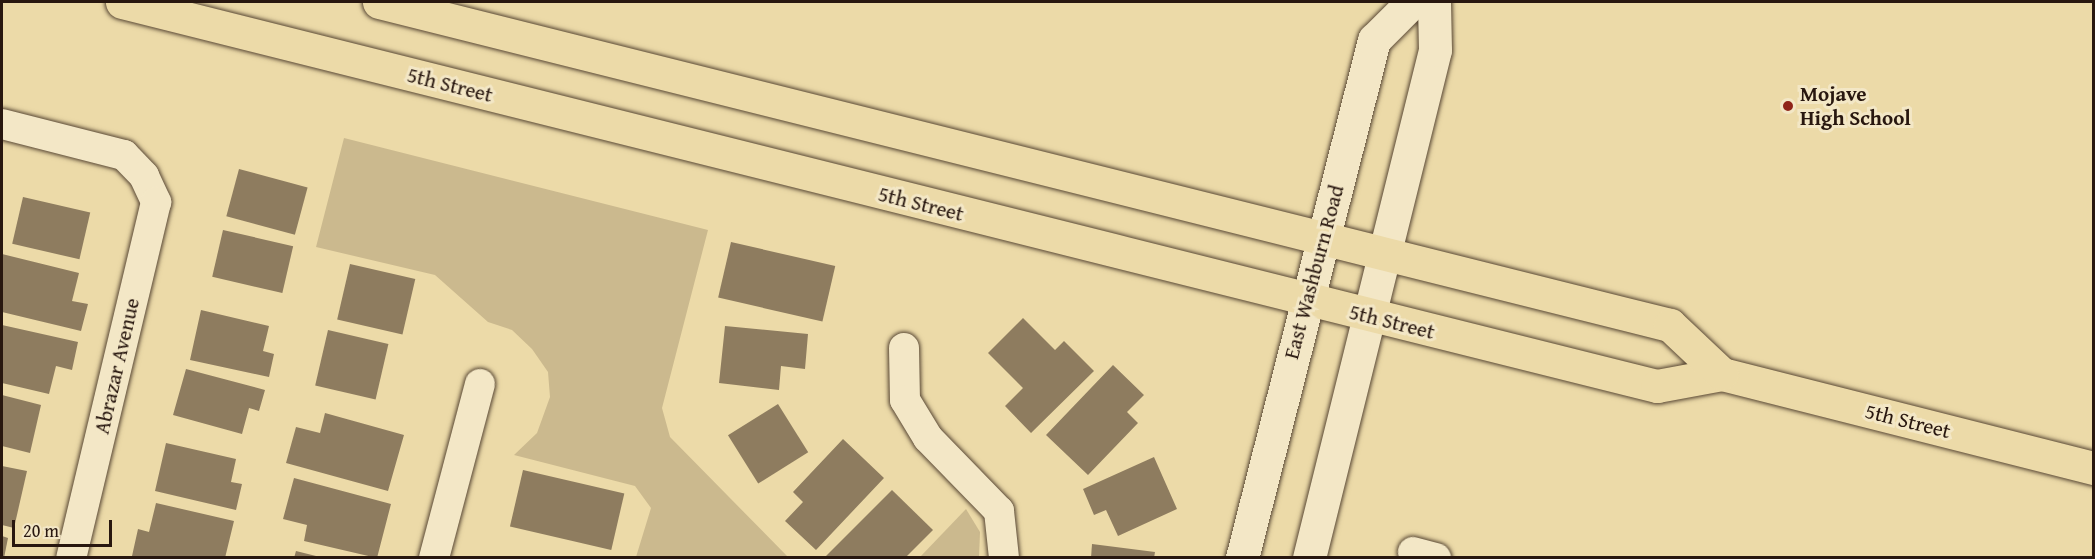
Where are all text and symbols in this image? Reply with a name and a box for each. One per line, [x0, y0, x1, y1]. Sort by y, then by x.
street label: 5th Street [405, 62, 495, 108]
place label: Mojave High School [1800, 81, 1911, 131]
marker: Mojave High School [1781, 99, 1795, 113]
street label: 5th Street [876, 181, 966, 227]
street label: East Washburn Road [1279, 182, 1349, 362]
street label: Abrazar Avenue [89, 295, 145, 437]
street label: 5th Street [1347, 299, 1437, 345]
street label: 5th Street [1863, 398, 1953, 444]
scale bar [15, 508, 116, 546]
text: 20 m [23, 517, 59, 544]

